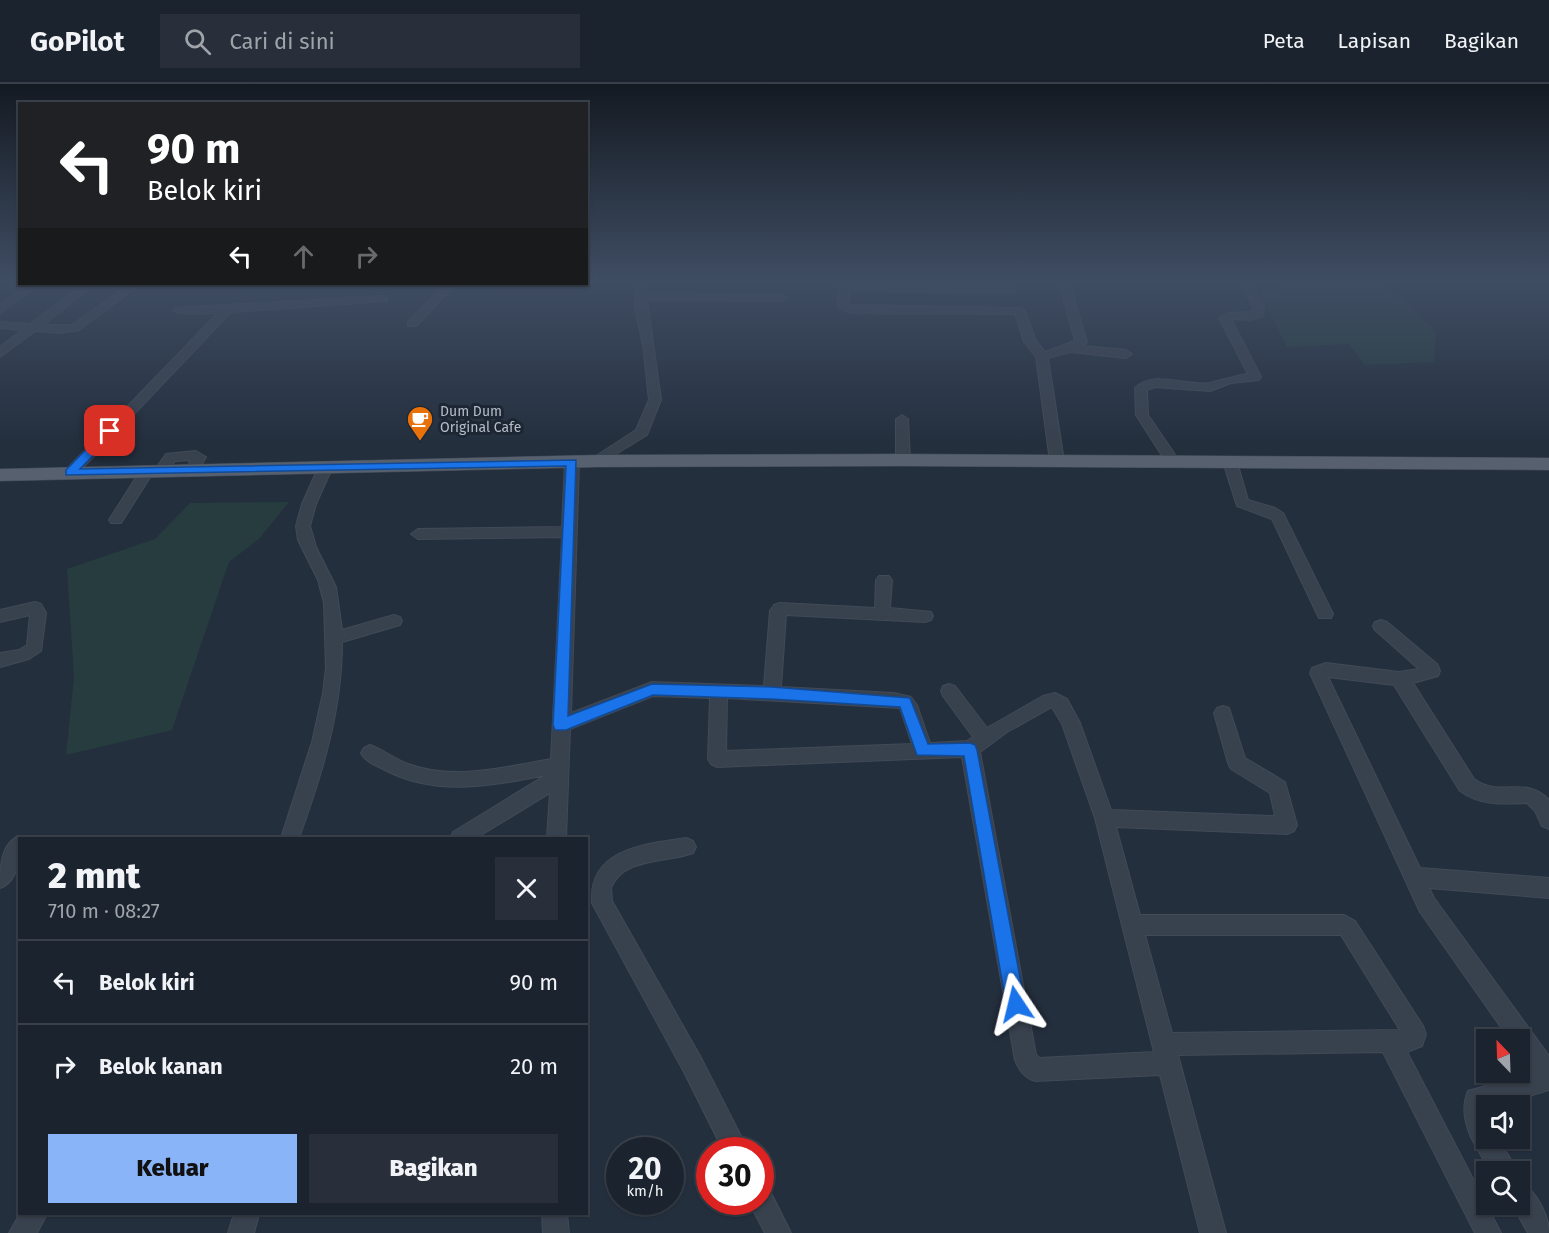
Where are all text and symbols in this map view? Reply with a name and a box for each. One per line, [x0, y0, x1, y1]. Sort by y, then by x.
search box [160, 14, 580, 68]
text: GoPilot [30, 25, 124, 58]
icon: search [181, 25, 214, 58]
text: Cari di sini [229, 28, 335, 55]
text: Peta [1263, 28, 1305, 54]
text: Lapisan [1338, 28, 1411, 54]
text: Bagikan [1444, 28, 1519, 54]
text: 90 m [147, 124, 241, 174]
icon: left [48, 126, 126, 204]
text: Belok kiri [147, 175, 262, 207]
icon: left [224, 240, 257, 273]
icon: ahead [287, 240, 320, 273]
icon: right [350, 240, 383, 273]
place label: Dum Dum Original Cafe [440, 403, 521, 436]
cafe icon: Dum Dum Original Cafe [405, 404, 435, 442]
pin [84, 405, 135, 456]
icon: arrive [93, 414, 126, 447]
text: 2 mnt [48, 854, 140, 898]
button: close [495, 857, 558, 920]
text: 710 m · 08:27 [48, 899, 160, 923]
icon: left [48, 966, 81, 999]
text: Belok kiri [99, 969, 195, 996]
text: 90 m [509, 969, 558, 996]
position arrow [984, 972, 1048, 1036]
north arrow [1476, 1029, 1530, 1083]
map controls [1476, 1029, 1530, 1215]
icon: right [48, 1050, 81, 1083]
text: Belok kanan [99, 1053, 223, 1080]
text: 20 m [510, 1053, 558, 1080]
button: sound [1476, 1095, 1530, 1149]
button: Keluar [48, 1134, 297, 1203]
button: Bagikan [309, 1134, 558, 1203]
speed limit sign: 30 [696, 1137, 774, 1215]
text: 20 [628, 1151, 662, 1187]
button: search [1476, 1161, 1530, 1215]
text: km/h [626, 1182, 664, 1200]

